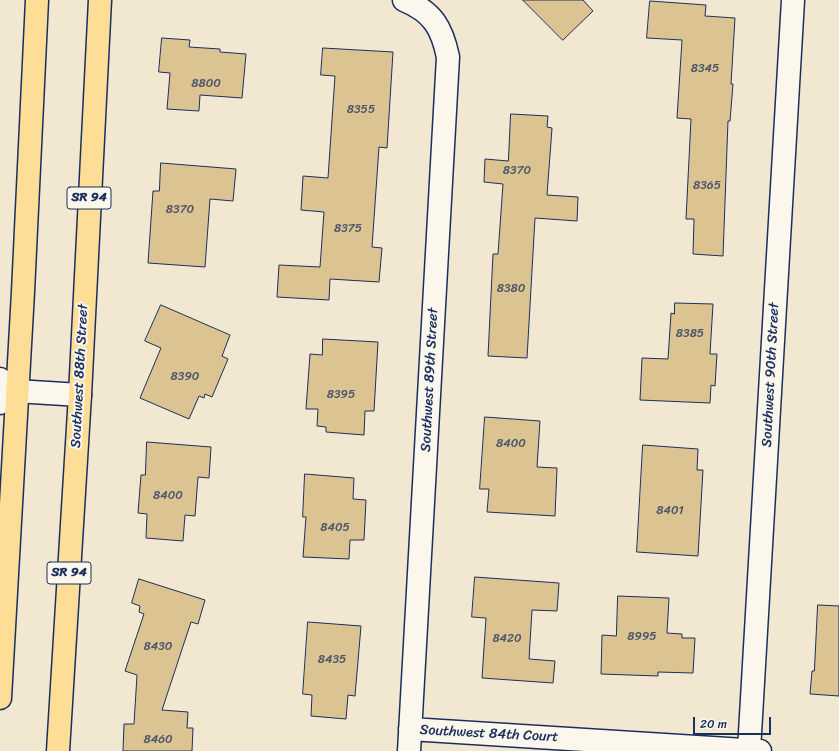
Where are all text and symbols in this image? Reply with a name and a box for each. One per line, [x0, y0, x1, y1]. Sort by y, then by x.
house number: 8345 [691, 62, 719, 76]
house number: 8800 [191, 77, 221, 91]
house number: 8355 [347, 103, 375, 117]
house number: 8370 [503, 164, 531, 178]
house number: 8365 [693, 179, 721, 193]
road number: SR 94 [67, 187, 111, 209]
house number: 8370 [166, 203, 194, 217]
house number: 8375 [334, 222, 362, 236]
house number: 8380 [497, 282, 525, 296]
street label: Southwest 90th Street [759, 302, 783, 448]
street label: Southwest 88th Street [68, 304, 92, 448]
street label: Southwest 89th Street [418, 308, 442, 452]
house number: 8385 [676, 327, 704, 341]
house number: 8390 [171, 370, 199, 384]
house number: 8395 [327, 388, 355, 402]
house number: 8400 [496, 437, 526, 451]
house number: 8400 [153, 489, 183, 503]
house number: 8401 [656, 504, 684, 518]
house number: 8405 [320, 521, 350, 535]
road number: SR 94 [47, 562, 91, 584]
house number: 8995 [627, 630, 657, 644]
house number: 8420 [492, 632, 522, 646]
house number: 8430 [144, 640, 172, 654]
house number: 8435 [318, 653, 346, 667]
scale bar [695, 709, 773, 735]
text: 20 m [700, 713, 727, 735]
street label: Southwest 84th Court [419, 722, 559, 746]
house number: 8460 [143, 733, 173, 747]

